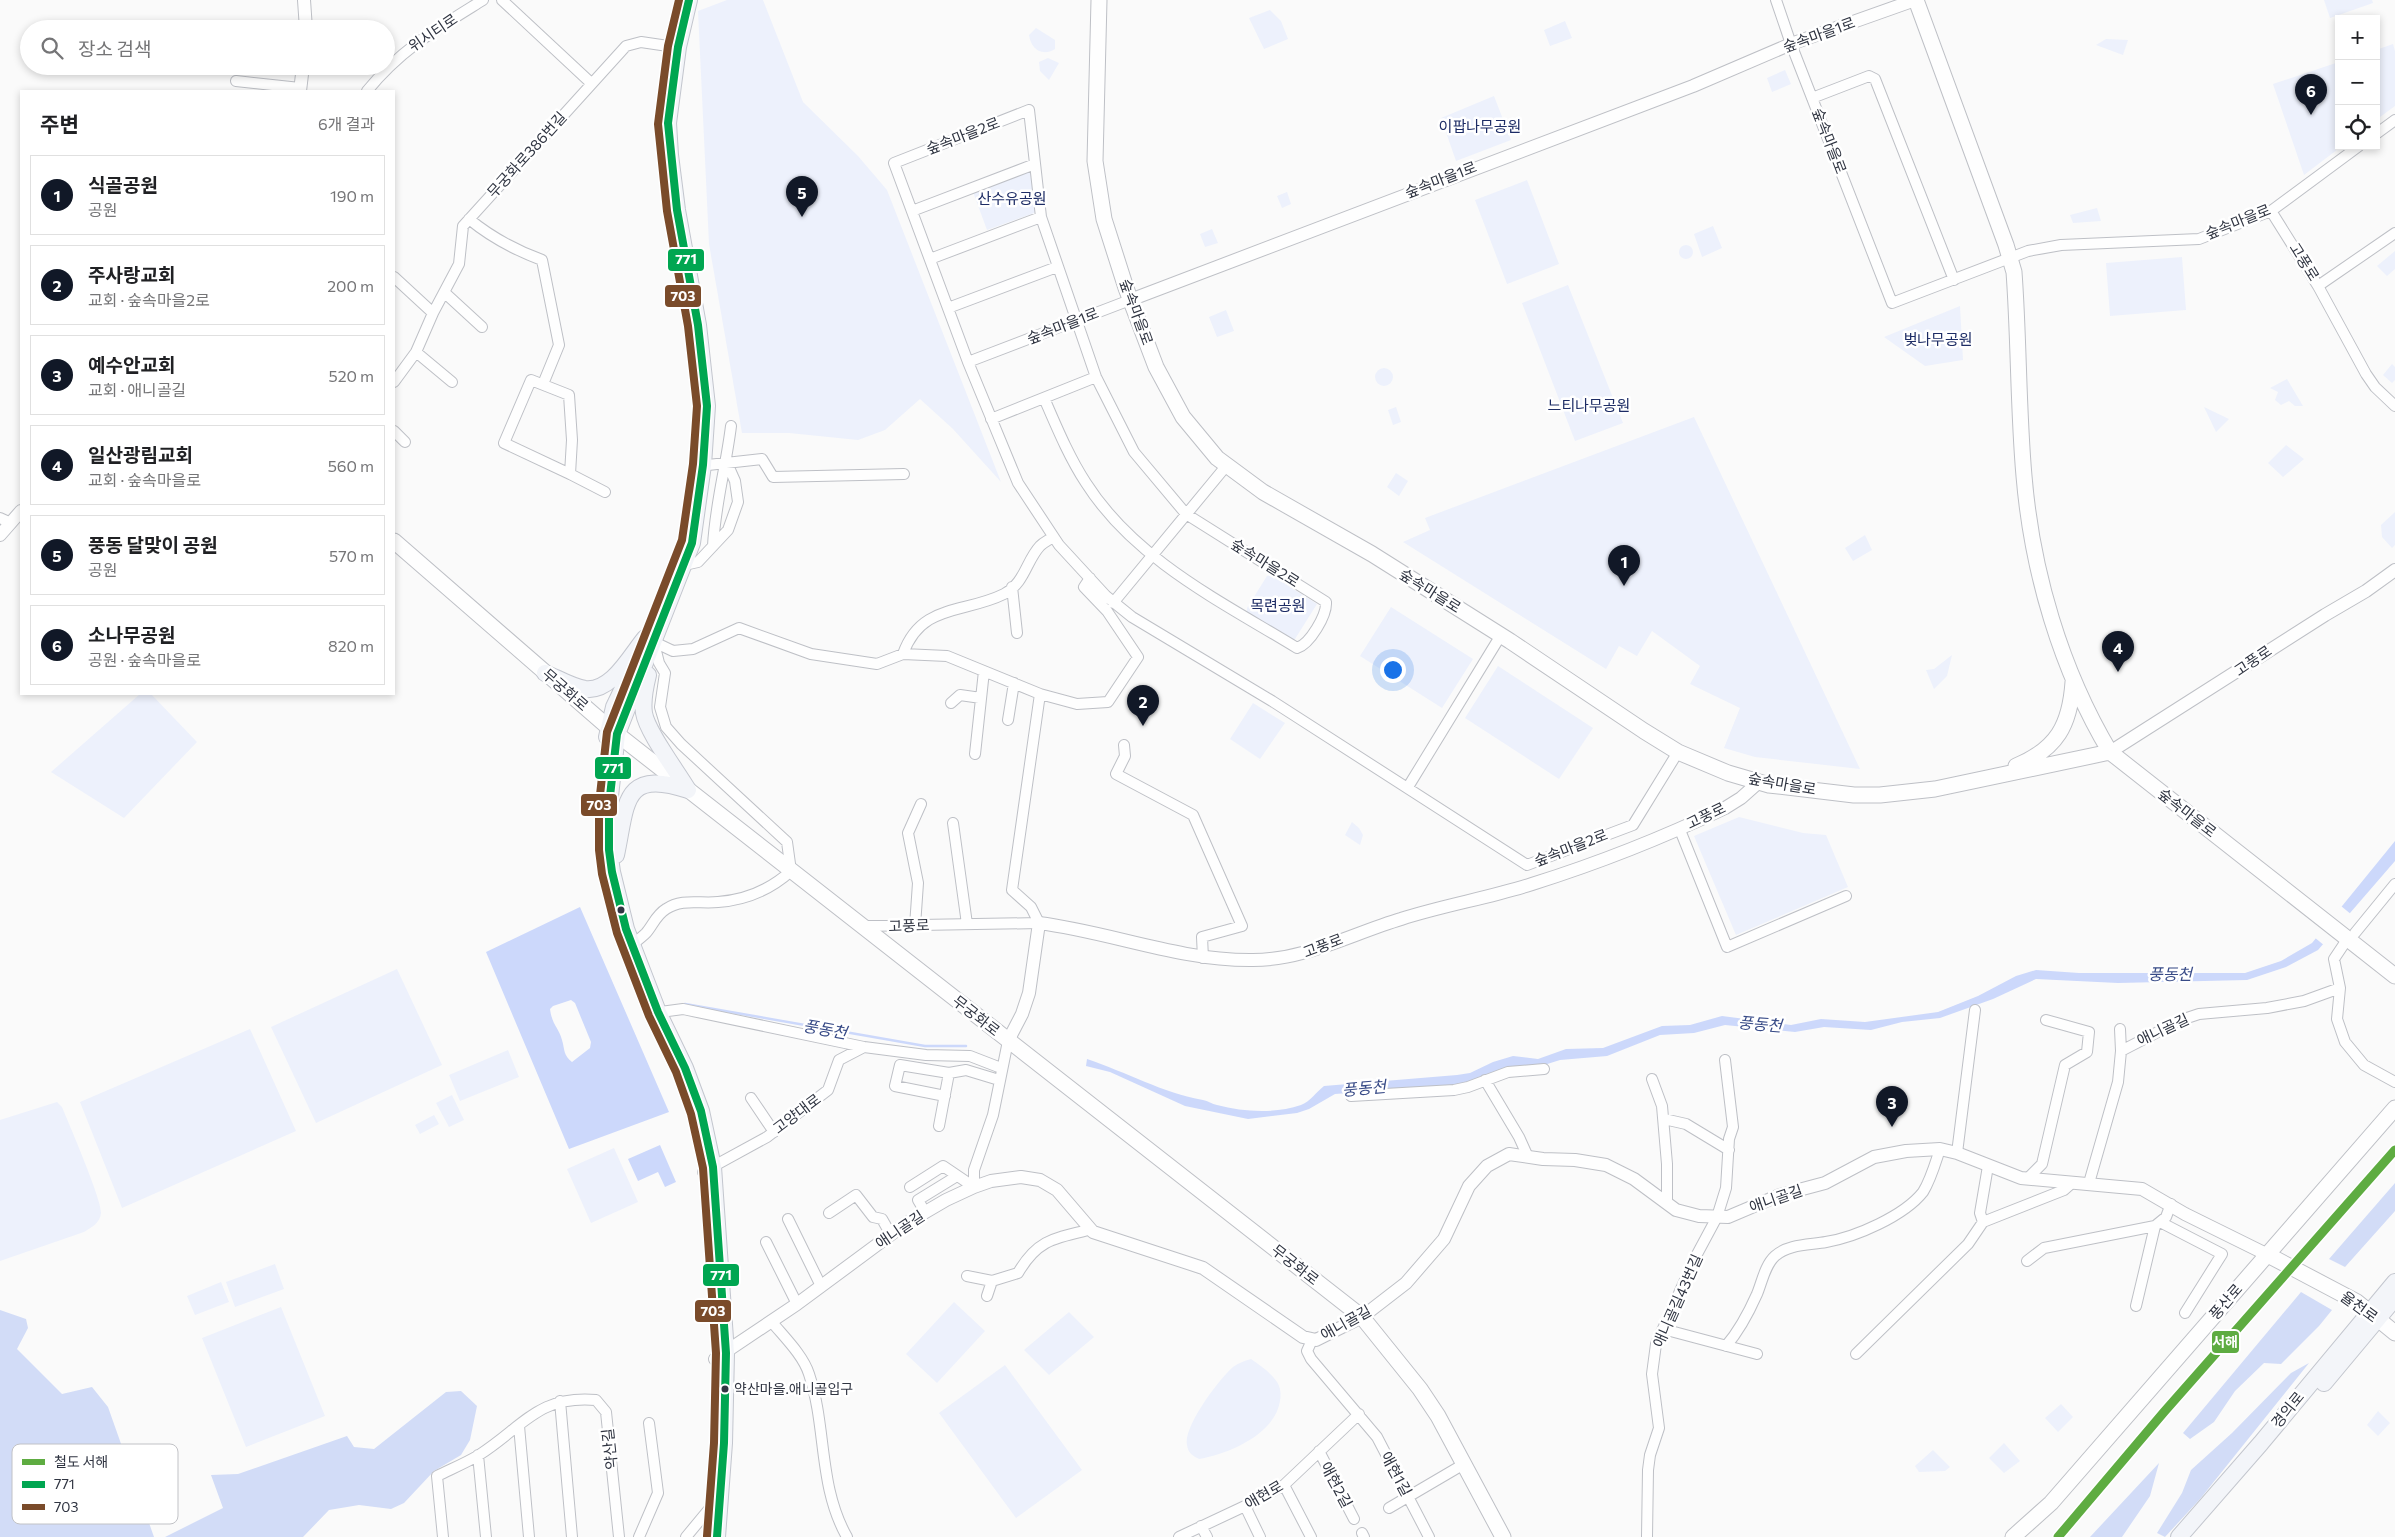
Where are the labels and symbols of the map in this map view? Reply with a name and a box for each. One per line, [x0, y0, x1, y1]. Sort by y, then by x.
street label: 위시티로 [405, 9, 460, 55]
street label: 숲속마을1로 [1780, 13, 1857, 55]
pin: 6 [2295, 74, 2327, 115]
street label: 숲속마을로 [1809, 105, 1851, 176]
street label: 무궁화로386번길 [483, 108, 570, 201]
street label: 숲속마을2로 [923, 113, 1002, 157]
park label: 이팝나무공원 [1439, 117, 1521, 135]
street label: 숲속마을1로 [1402, 157, 1479, 201]
pin: 5 [786, 176, 818, 217]
park label: 산수유공원 [977, 189, 1047, 207]
street label: 숲속마을로 [2202, 200, 2273, 242]
street label: 고풍로 [2286, 239, 2323, 284]
line badge: 771 [667, 248, 705, 272]
text: 771 [675, 250, 697, 267]
street label: 숲속마을로 [1117, 276, 1157, 347]
line badge: 703 [664, 284, 702, 308]
text: 703 [671, 287, 695, 304]
street label: 숲속마을1로 [1024, 303, 1101, 347]
park label: 벚나무공원 [1903, 330, 1973, 348]
park label: 느티나무공원 [1548, 396, 1630, 414]
street label: 숲속마을2로 [1228, 534, 1303, 590]
pin: 1 [1608, 545, 1640, 586]
street label: 숲속마을로 [1396, 564, 1465, 616]
park label: 목련공원 [1250, 596, 1306, 614]
pin: 4 [2102, 631, 2134, 672]
street label: 고풍로 [2230, 641, 2275, 679]
your location [1380, 657, 1406, 683]
street label: 무궁화로 [539, 664, 592, 714]
pin: 2 [1127, 685, 1159, 726]
line badge: 771 [594, 756, 632, 780]
text: 771 [602, 759, 624, 776]
street label: 숲속마을로 [1747, 768, 1818, 798]
street label: 숲속마을로 [2155, 784, 2220, 841]
line badge: 703 [580, 793, 618, 817]
text: 703 [587, 796, 611, 813]
street label: 고풍로 [1683, 798, 1728, 832]
street label: 숲속마을2로 [1531, 825, 1610, 869]
unlabelled marker [616, 905, 626, 915]
street label: 고풍로 [888, 915, 930, 935]
street label: 고풍로 [1300, 929, 1345, 961]
water label: 풍동천 [2148, 964, 2194, 983]
street label: 무궁화로 [949, 991, 1004, 1039]
street label: 애니골길 [2134, 1009, 2191, 1049]
water label: 풍동천 [1737, 1012, 1785, 1035]
water label: 풍동천 [802, 1015, 851, 1042]
water label: 풍동천 [1341, 1076, 1389, 1099]
pin: 3 [1876, 1086, 1908, 1127]
street label: 고양대로 [769, 1089, 824, 1137]
street label: 애니골길 [1747, 1181, 1805, 1216]
street label: 애니골길 [872, 1206, 927, 1252]
street label: 무궁화로 [1268, 1240, 1323, 1288]
street label: 애니골길43번길 [1648, 1251, 1706, 1350]
line badge: 771 [702, 1263, 740, 1287]
text: 771 [710, 1266, 732, 1283]
street label: 풍산로 [2205, 1280, 2246, 1323]
street label: 율천로 [2338, 1287, 2382, 1326]
line badge: 703 [694, 1299, 732, 1323]
street label: 애니골길 [1317, 1301, 1374, 1343]
text: 703 [701, 1302, 725, 1319]
line badge: 서해 [2211, 1330, 2240, 1354]
text: 서해 [2212, 1333, 2238, 1350]
place label: 약산마을.애니골입구 [734, 1380, 853, 1397]
marker: 약산마을.애니골입구 [720, 1384, 730, 1394]
street label: 경의로 [2267, 1388, 2307, 1431]
street label: 약산길 [598, 1428, 620, 1471]
legend [12, 1444, 178, 1524]
street label: 애현1길 [1378, 1448, 1416, 1499]
text: 철도 서해 [54, 1453, 108, 1470]
street label: 애현2길 [1317, 1458, 1357, 1511]
text: 771 [54, 1475, 75, 1492]
street label: 애현로 [1241, 1476, 1286, 1512]
text: 703 [54, 1498, 78, 1515]

